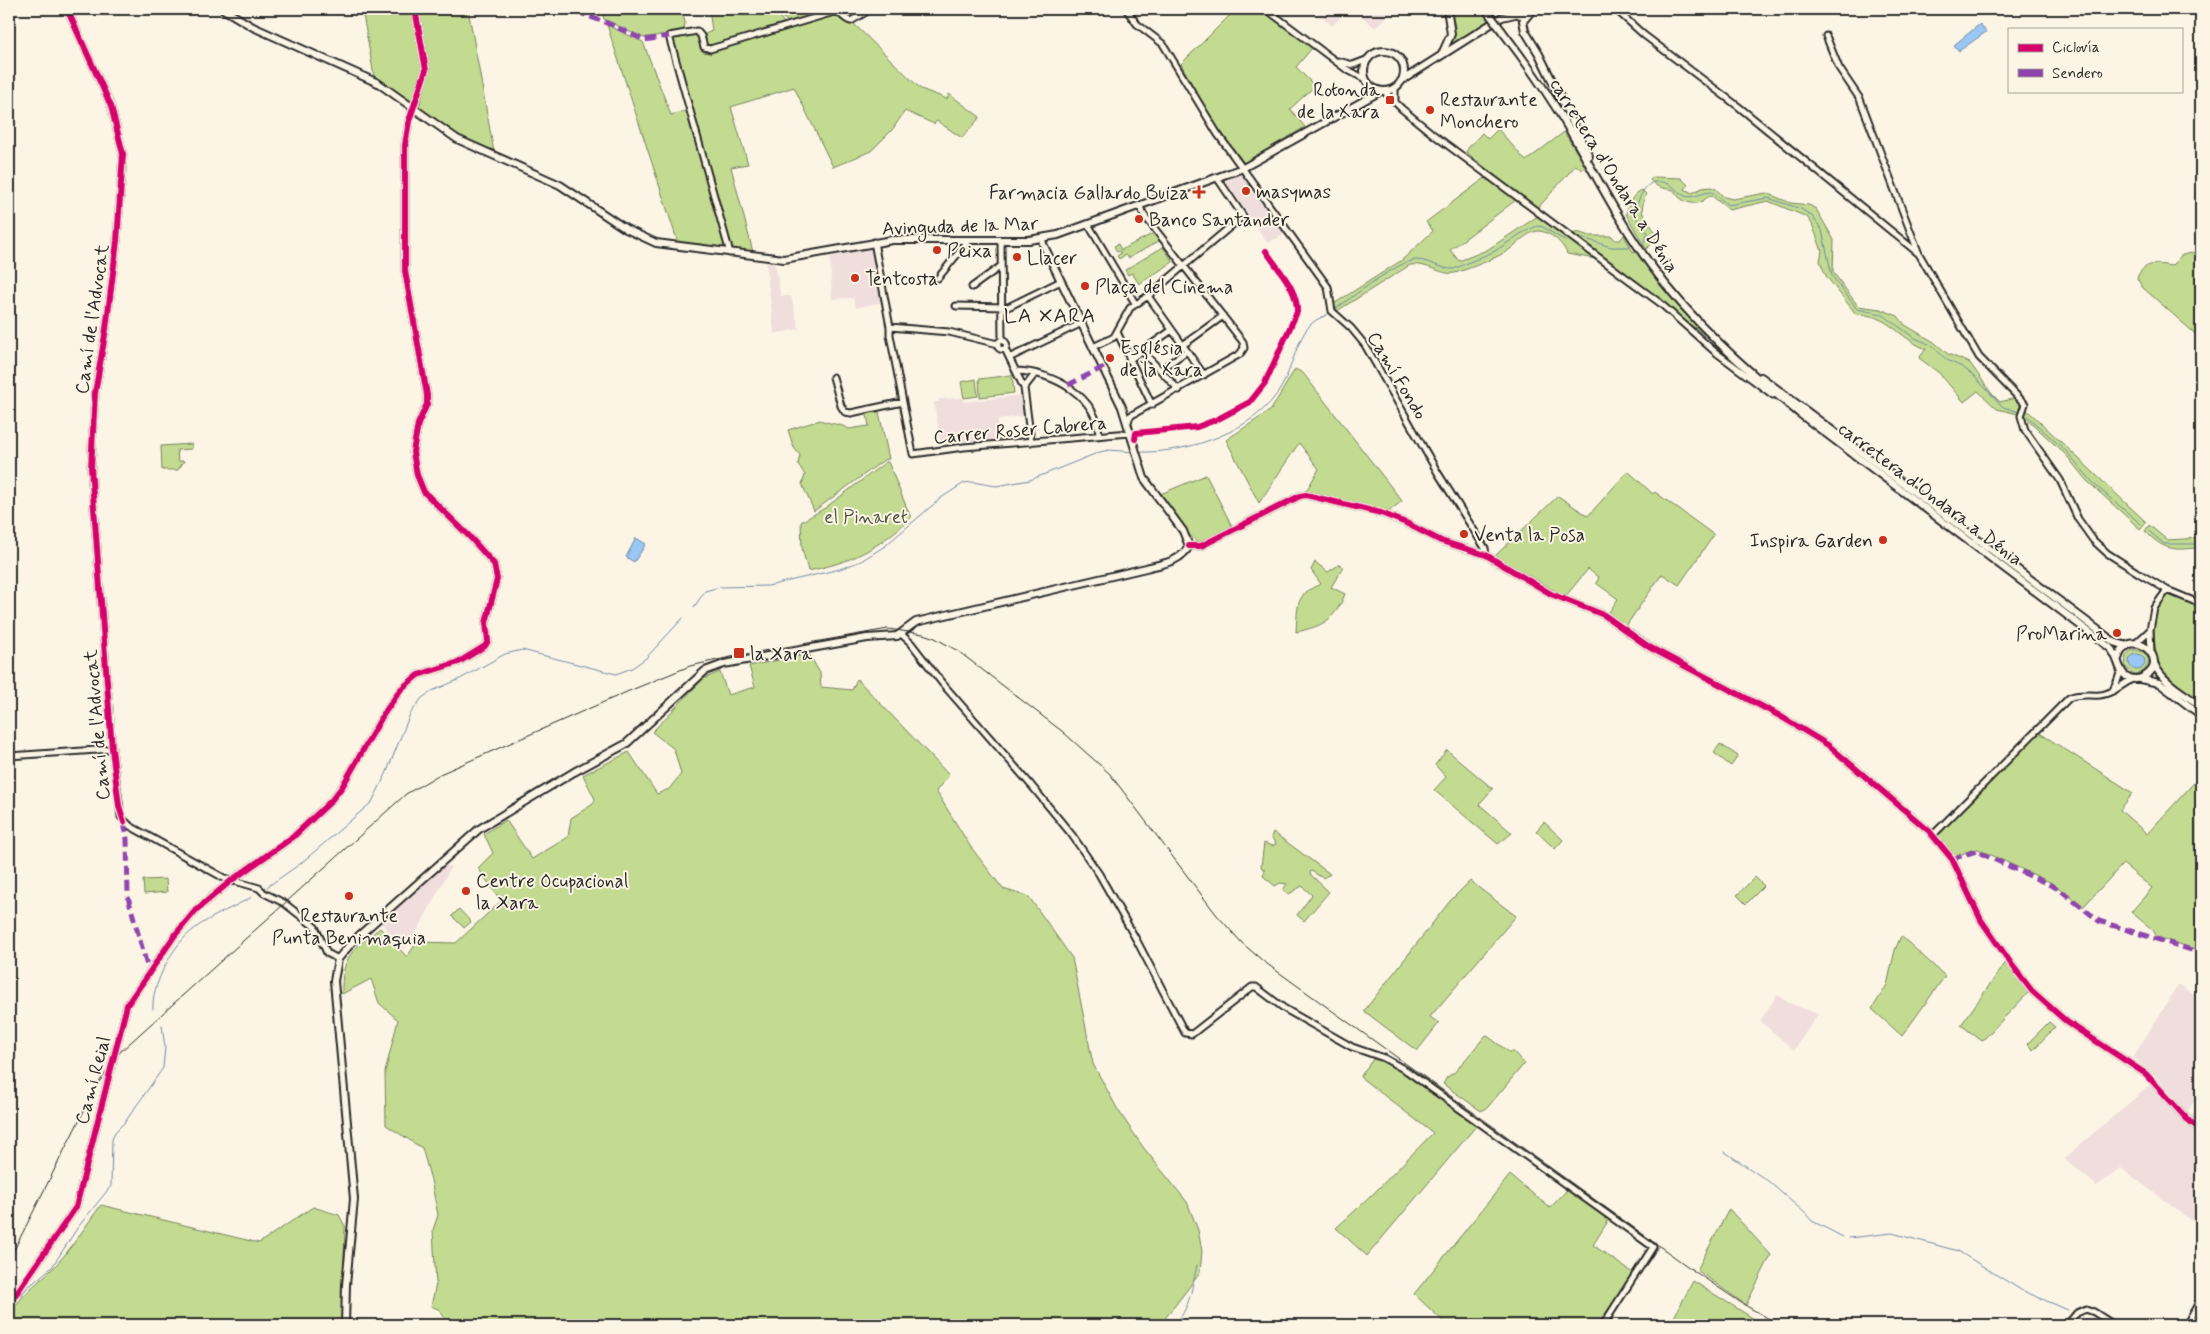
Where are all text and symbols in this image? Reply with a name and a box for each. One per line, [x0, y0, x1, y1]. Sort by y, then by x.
legend [2008, 28, 2182, 92]
text: Ciclovía [2052, 38, 2100, 58]
text: Sendero [2052, 64, 2103, 84]
street label: carretera d'Ondara a Dénia [1543, 74, 1684, 278]
place label: Rotonda de la Xara [1297, 78, 1381, 125]
place label: Restaurante Monchero [1440, 88, 1538, 135]
marker: Rotonda de la Xara [1384, 94, 1396, 106]
marker: Restaurante Monchero [1424, 104, 1436, 116]
place label: masymas [1256, 180, 1331, 205]
place label: Farmacia Gallardo Buiza [989, 181, 1189, 206]
marker: masymas [1240, 185, 1252, 197]
marker: Farmacia Gallardo Buiza [1193, 186, 1205, 198]
place label: Banco Santander [1149, 208, 1289, 233]
street label: Avinguda de la Mar [882, 211, 1039, 244]
marker: Banco Santander [1133, 213, 1145, 225]
place label: Peixa [947, 239, 992, 264]
street label: Camí de l'Advocat [70, 243, 115, 396]
marker: Peixa [931, 244, 943, 256]
place label: Llacer [1027, 246, 1077, 271]
marker: Llacer [1011, 251, 1023, 263]
place label: Tentcosta [865, 267, 938, 292]
marker: Tentcosta [849, 272, 861, 284]
place label: Plaça del Cinema [1095, 275, 1233, 300]
marker: Plaça del Cinema [1079, 280, 1091, 292]
district label: LA XARA [1004, 302, 1096, 330]
street label: Camí Fondo [1361, 327, 1433, 424]
place label: Església de la Xara [1120, 336, 1203, 383]
marker: Església de la Xara [1104, 352, 1116, 364]
street label: Carrer Roser Cabrera [933, 410, 1108, 451]
street label: carretera d'Ondara a Dénia [1833, 416, 2027, 572]
park label: el Pinaret [824, 505, 908, 530]
place label: Venta la Posa [1474, 523, 1585, 548]
marker: Venta la Posa [1458, 528, 1470, 540]
place label: Inspira Garden [1750, 529, 1873, 554]
marker: Inspira Garden [1877, 534, 1889, 546]
place label: ProMarina [2016, 622, 2108, 647]
marker: ProMarina [2111, 627, 2123, 639]
place label: la Xara [750, 642, 813, 667]
marker: la Xara [732, 646, 746, 660]
street label: Camí de l'Advocat [78, 648, 117, 801]
place label: Centre Ocupacional la Xara [476, 869, 629, 916]
marker: Centre Ocupacional la Xara [460, 885, 472, 897]
marker: Restaurante Punta Benimaquia [343, 890, 355, 902]
place label: Restaurante Punta Benimaquia [272, 904, 426, 951]
street label: Camí Reial [70, 1033, 117, 1127]

